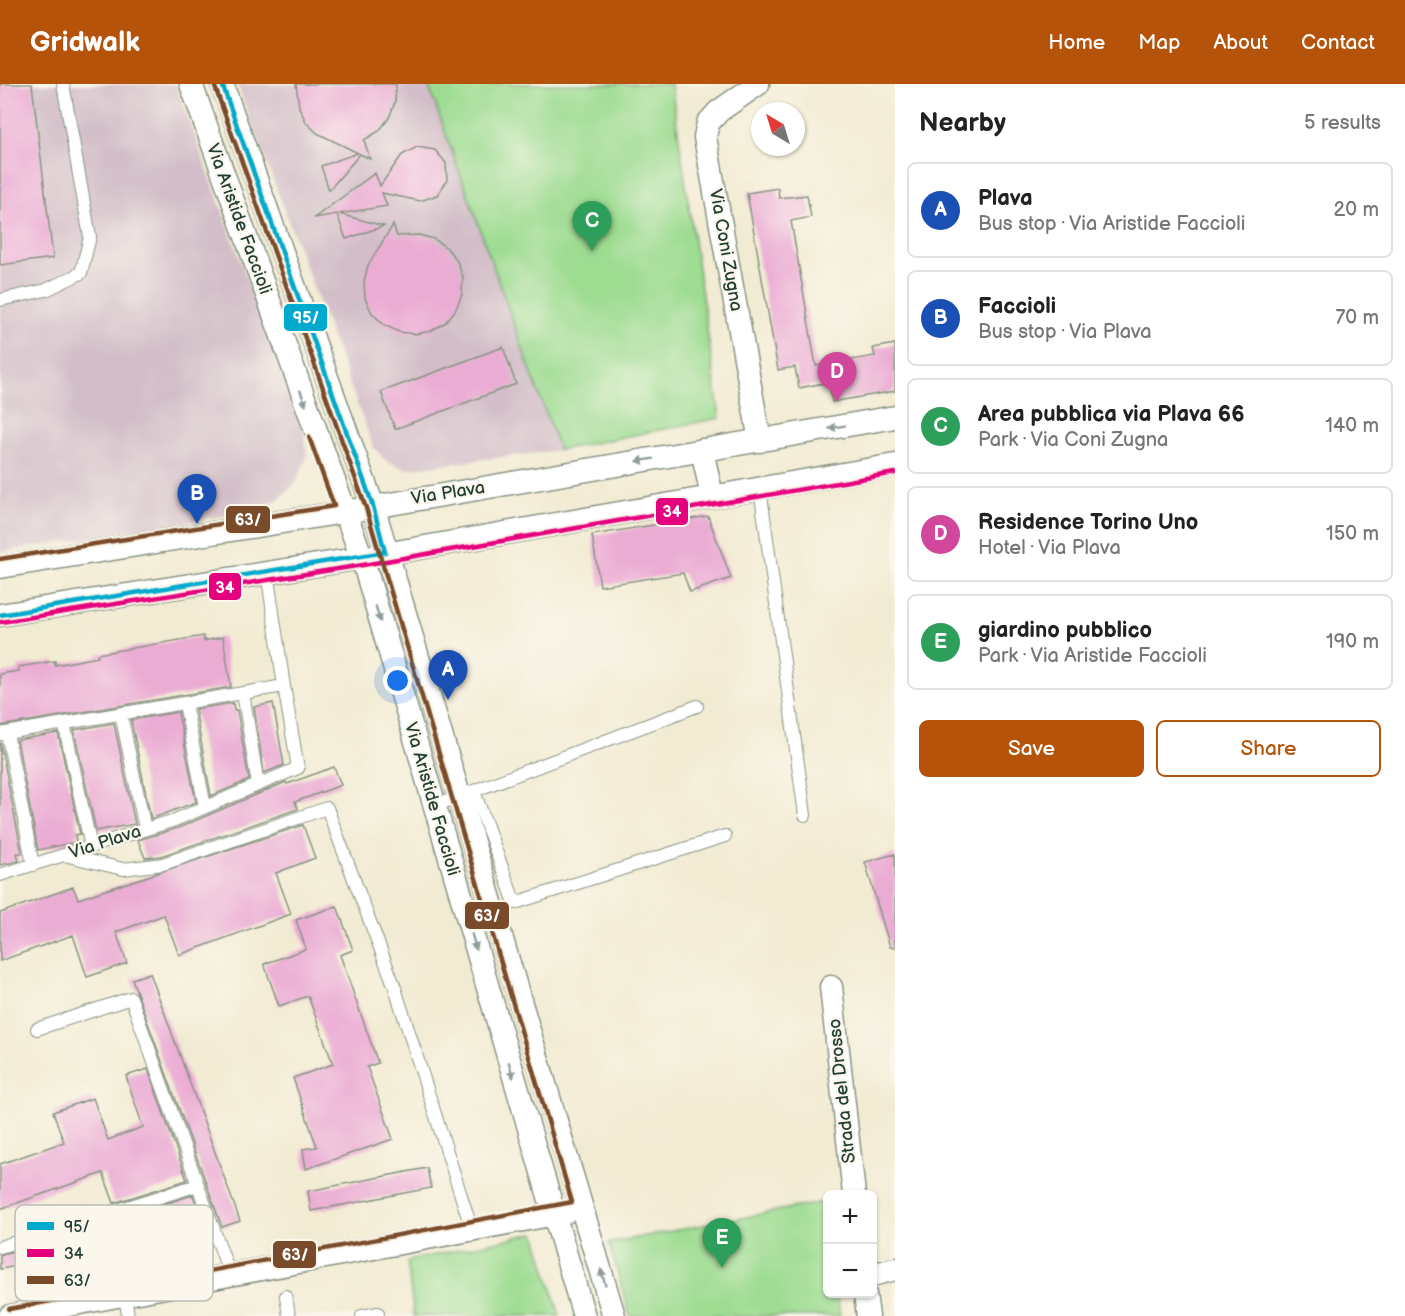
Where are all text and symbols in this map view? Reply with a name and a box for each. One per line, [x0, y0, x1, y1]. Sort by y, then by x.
text: Gridwalk [30, 26, 140, 59]
text: Home [1048, 30, 1105, 55]
text: Map [1138, 30, 1180, 55]
text: About [1213, 30, 1268, 55]
text: Contact [1301, 30, 1375, 55]
north arrow [751, 102, 805, 156]
text: Nearby [919, 108, 1006, 139]
text: 5 results [1304, 111, 1381, 135]
street label: Via Aristide Faccioli [202, 141, 276, 297]
text: Plava [978, 185, 1033, 212]
street label: Via Coni Zugna [705, 187, 747, 313]
text: A [934, 198, 947, 222]
text: 20 m [1334, 198, 1379, 222]
pin: C [572, 202, 612, 251]
text: Bus stop · Via Aristide Faccioli [978, 212, 1245, 236]
text: Faccioli [978, 293, 1056, 320]
line badge: 95/ [283, 303, 328, 332]
text: B [933, 306, 948, 330]
text: 70 m [1335, 306, 1379, 330]
text: 95/ [293, 309, 319, 328]
text: Bus stop · Via Plava [978, 320, 1152, 344]
pin: D [818, 352, 856, 402]
one-way arrow [299, 389, 309, 407]
text: Area pubblica via Plava 66 [978, 401, 1245, 428]
text: C [933, 414, 948, 438]
text: 140 m [1325, 414, 1379, 438]
one-way arrow [828, 423, 847, 432]
text: Park · Via Coni Zugna [978, 428, 1168, 452]
one-way arrow [636, 456, 655, 465]
pin: B [178, 474, 216, 524]
street label: Via Plava [410, 477, 486, 509]
line badge: 34 [655, 497, 689, 526]
text: 34 [663, 503, 682, 522]
line badge: 63/ [225, 505, 271, 534]
text: Residence Torino Uno [978, 509, 1198, 536]
text: 63/ [235, 511, 261, 530]
text: D [934, 522, 947, 546]
text: 150 m [1326, 522, 1379, 546]
text: Hotel · Via Plava [978, 536, 1121, 560]
line badge: 34 [208, 572, 242, 601]
text: 34 [216, 579, 235, 598]
one-way arrow [374, 605, 383, 623]
text: giardino pubblico [978, 617, 1152, 644]
text: E [934, 630, 947, 654]
text: 190 m [1326, 630, 1379, 654]
text: Park · Via Aristide Faccioli [978, 644, 1207, 668]
pin: A [428, 650, 468, 700]
your location [383, 666, 412, 695]
street label: Via Aristide Faccioli [400, 720, 464, 878]
button: Save [919, 720, 1144, 777]
button: Share [1156, 720, 1381, 777]
street label: Via Plava [66, 821, 144, 863]
line badge: 63/ [464, 901, 510, 930]
text: 63/ [474, 907, 500, 926]
one-way arrow [470, 933, 479, 951]
street label: Strada del Drosso [824, 1018, 860, 1164]
one-way arrow [507, 1061, 516, 1079]
map controls [823, 1190, 877, 1298]
button: + [823, 1190, 877, 1244]
legend [15, 1205, 213, 1301]
text: 95/ [64, 1218, 90, 1237]
pin: E [702, 1218, 742, 1268]
line badge: 63/ [272, 1240, 317, 1269]
button: − [823, 1244, 877, 1298]
text: 34 [64, 1245, 84, 1264]
text: 63/ [282, 1246, 308, 1265]
one-way arrow [598, 1268, 607, 1286]
text: 63/ [64, 1272, 91, 1291]

